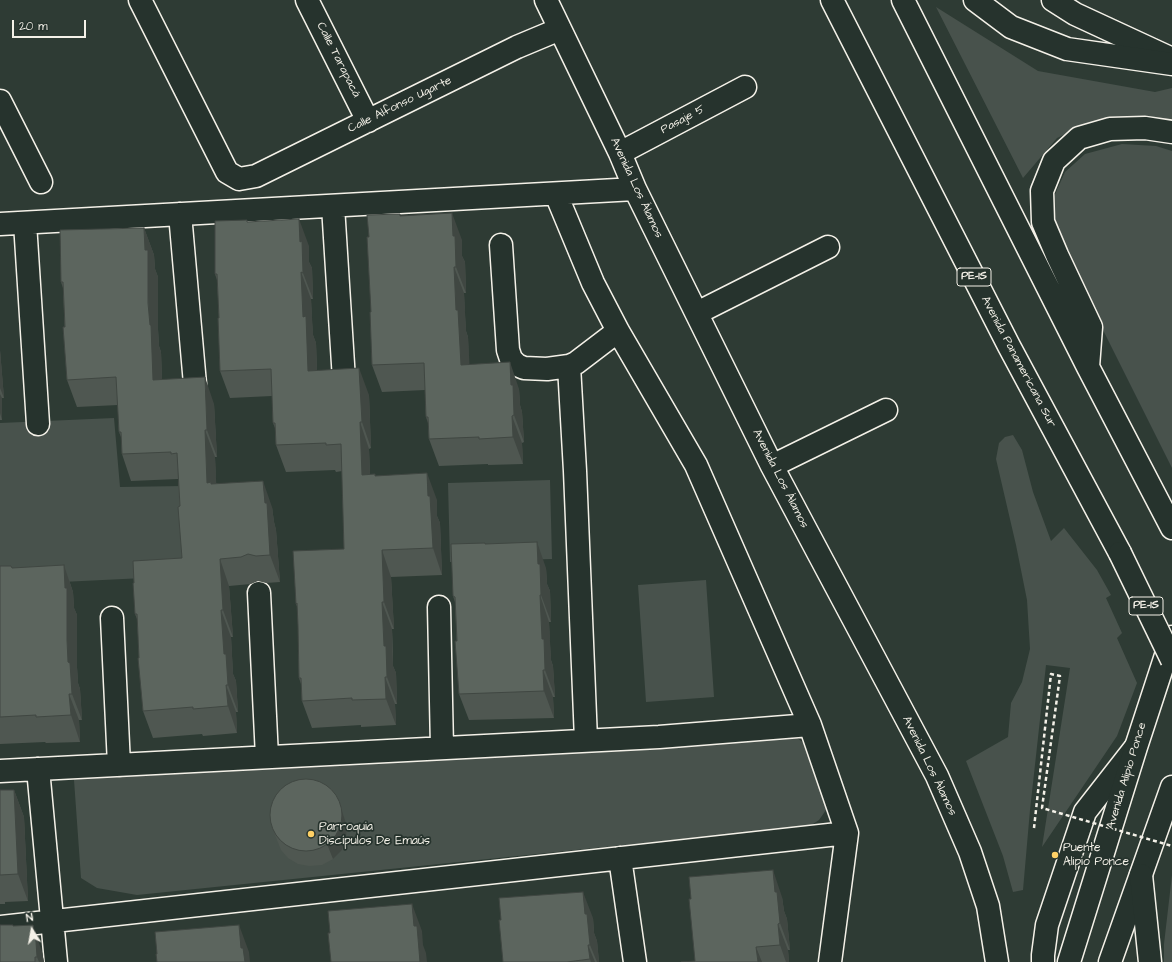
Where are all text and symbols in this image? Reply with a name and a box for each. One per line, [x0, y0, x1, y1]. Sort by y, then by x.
scale bar [14, 12, 88, 38]
text: 20 m [19, 18, 48, 35]
street label: Calle Tarapacá [313, 20, 363, 100]
street label: Calle Alfonso Ugarte [346, 74, 454, 136]
street label: Pasaje 5 [659, 102, 707, 138]
street label: Avenida Los Álamos [606, 136, 666, 240]
road number: PE-1S [957, 268, 991, 286]
street label: Avenida Panamericana Sur [977, 294, 1059, 430]
street label: Avenida Los Álamos [749, 427, 811, 531]
road number: PE-1S [1129, 597, 1163, 615]
street label: Avenida Los Álamos [899, 714, 959, 818]
street label: Avenida Alipio Ponce [1104, 721, 1150, 831]
place label: Parroquia Discípulos De Emaús [319, 820, 430, 848]
marker: Parroquia Discípulos De Emaús [306, 829, 316, 839]
place label: Puente Alipio Ponce [1063, 841, 1129, 869]
marker: Puente Alipio Ponce [1050, 850, 1060, 860]
north arrow [12, 910, 52, 950]
text: N [25, 910, 34, 926]

